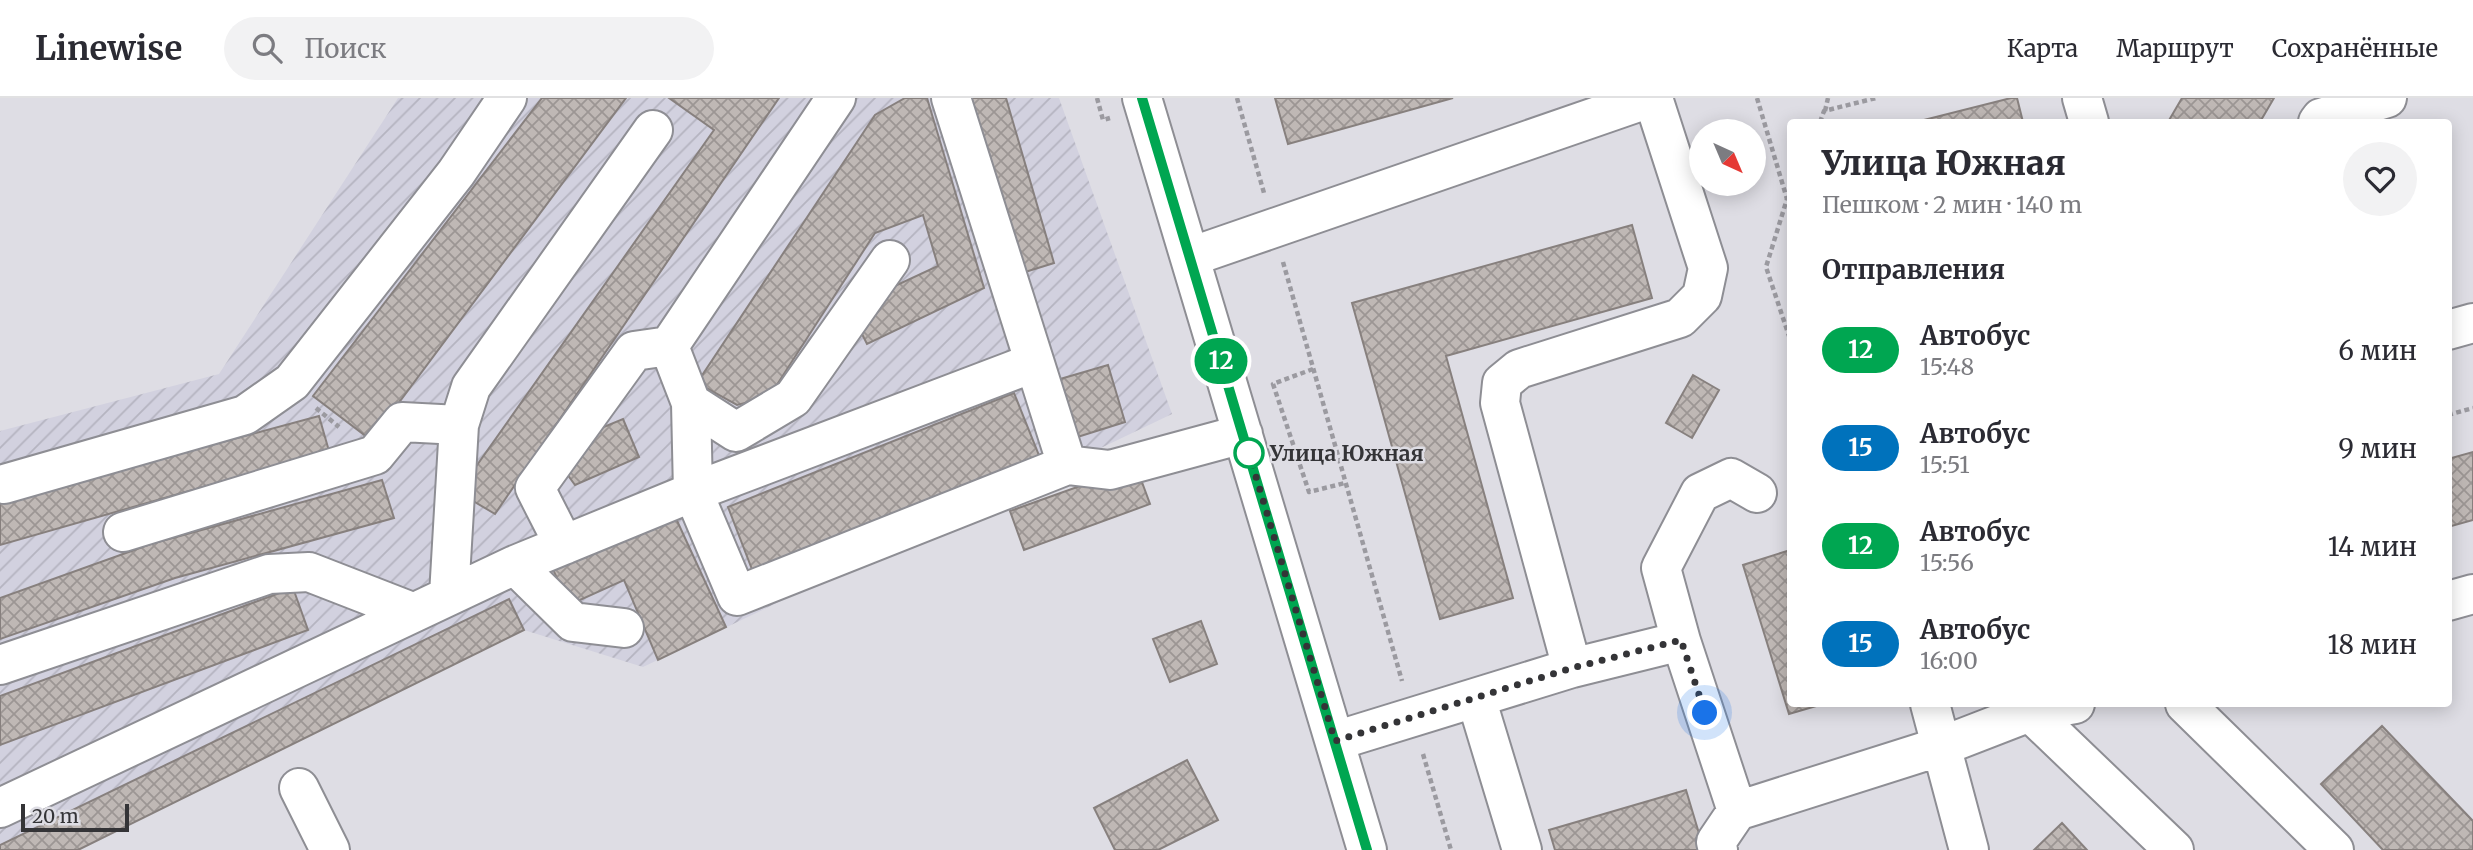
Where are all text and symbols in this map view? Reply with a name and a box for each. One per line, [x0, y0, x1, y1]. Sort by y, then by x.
search box [224, 17, 714, 80]
text: Linewise [35, 28, 182, 69]
icon: search [248, 29, 286, 67]
text: Поиск [304, 32, 387, 65]
text: Карта [2007, 33, 2078, 64]
text: Маршрут [2116, 33, 2234, 64]
text: Сохранённые [2272, 33, 2438, 64]
north arrow [1689, 119, 1766, 196]
map controls [1689, 119, 1766, 196]
button: heart [2343, 142, 2417, 216]
text: Улица Южная [1822, 143, 2066, 184]
text: Пешком · 2 мин · 140 m [1822, 190, 2082, 219]
text: Отправления [1822, 253, 2005, 286]
text: Автобус [1920, 319, 2030, 352]
text: 12 [1848, 334, 1873, 365]
text: 6 мин [2338, 334, 2417, 367]
line badge: 12 [1190, 338, 1252, 384]
text: 12 [1208, 345, 1234, 376]
text: 15:48 [1920, 352, 1974, 381]
text: Автобус [1920, 417, 2030, 450]
text: 15 [1848, 432, 1873, 463]
text: 9 мин [2338, 432, 2417, 465]
marker: Улица Южная [1234, 438, 1264, 468]
place label: Улица Южная [1269, 440, 1424, 467]
text: 15:51 [1920, 450, 1970, 479]
text: Автобус [1920, 515, 2030, 548]
text: 12 [1848, 530, 1873, 561]
text: 14 мин [2328, 530, 2417, 563]
text: 15:56 [1920, 548, 1974, 577]
text: Автобус [1920, 613, 2030, 646]
text: 15 [1848, 628, 1873, 659]
text: 18 мин [2328, 628, 2417, 661]
text: 16:00 [1920, 646, 1978, 675]
your location [1687, 695, 1722, 730]
scale bar [21, 801, 130, 833]
text: 20 m [32, 804, 79, 828]

